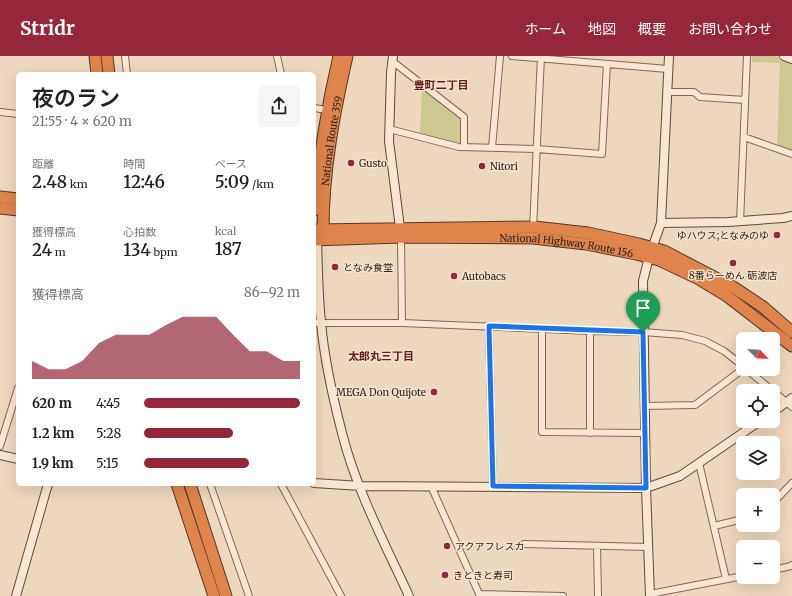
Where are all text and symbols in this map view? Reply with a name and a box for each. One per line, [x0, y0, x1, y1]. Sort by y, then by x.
text: Stridr [20, 16, 75, 40]
text: ホーム [524, 20, 566, 38]
text: 地図 [588, 20, 616, 38]
text: 概要 [638, 20, 666, 38]
text: お問い合わせ [688, 20, 772, 38]
district label: 豊町二丁目 [414, 78, 469, 92]
text: 夜のラン [32, 84, 120, 112]
button: share [258, 85, 300, 127]
street label: National Route 359 [318, 95, 345, 186]
text: 21:55 · 4 × 620 m [32, 113, 132, 130]
text: 距離 [32, 157, 54, 171]
text: 時間 [123, 157, 145, 171]
text: ペース [215, 157, 247, 171]
place label: Gusto [359, 157, 387, 170]
marker: Gusto [346, 158, 356, 168]
place label: Nitori [490, 160, 518, 173]
marker: Nitori [477, 161, 487, 171]
text: 2.48 [32, 171, 67, 193]
text: 12:46 [123, 171, 165, 193]
text: 5:09 [215, 171, 249, 193]
text: km [67, 177, 88, 191]
text: /km [249, 177, 274, 191]
text: kcal [215, 224, 236, 238]
text: 獲得標高 [32, 225, 76, 239]
text: 心拍数 [123, 225, 156, 239]
place label: ゆハウス;となみのゆ [677, 229, 769, 242]
marker: ゆハウス;となみのゆ [772, 230, 782, 240]
street label: National Highway Route 156 [499, 231, 634, 260]
text: 187 [215, 238, 242, 260]
text: 24 [32, 239, 52, 261]
text: 134 [123, 239, 151, 261]
text: m [52, 245, 66, 259]
text: bpm [151, 245, 178, 259]
marker: 8番らーめん 砺波店 [728, 258, 738, 268]
place label: となみ食堂 [343, 261, 393, 274]
marker: となみ食堂 [330, 262, 340, 272]
place label: 8番らーめん 砺波店 [689, 269, 777, 282]
place label: Autobacs [461, 270, 506, 283]
marker: Autobacs [449, 271, 459, 281]
text: 86–92 m [244, 284, 300, 301]
text: 獲得標高 [32, 286, 84, 303]
pin [626, 291, 660, 332]
icon: arrive [632, 297, 654, 319]
north arrow [736, 332, 780, 376]
map controls [736, 332, 780, 584]
district label: 太郎丸三丁目 [348, 349, 414, 363]
button: locate [736, 384, 780, 428]
place label: MEGA Don Quijote [336, 386, 426, 399]
marker: MEGA Don Quijote [429, 387, 439, 397]
text: 620 m [32, 395, 72, 412]
text: 4:45 [96, 395, 120, 412]
text: 1.2 km [32, 425, 74, 442]
text: 5:28 [96, 425, 121, 442]
button: layers [736, 436, 780, 480]
text: 1.9 km [32, 455, 74, 472]
text: 5:15 [96, 455, 119, 472]
button: + [736, 488, 780, 532]
place label: アクアフレスカ [455, 540, 525, 553]
button: − [736, 540, 780, 584]
marker: アクアフレスカ [442, 541, 452, 551]
place label: きときと寿司 [453, 569, 513, 582]
marker: きときと寿司 [440, 570, 450, 580]

